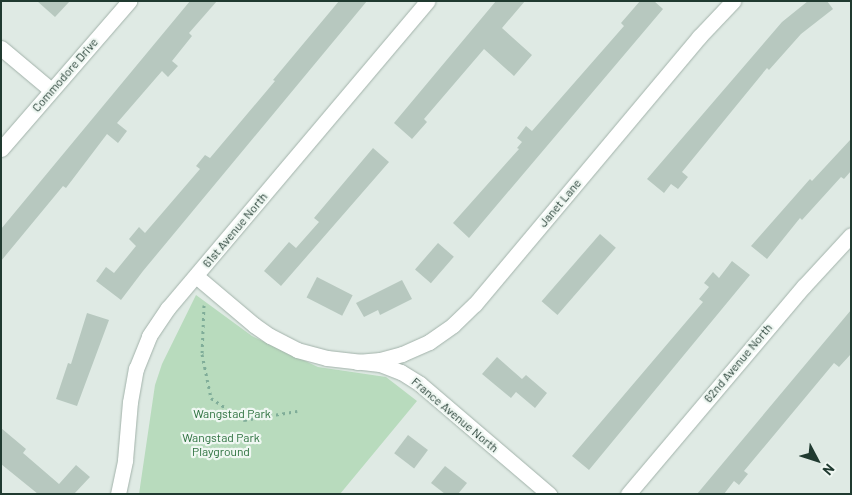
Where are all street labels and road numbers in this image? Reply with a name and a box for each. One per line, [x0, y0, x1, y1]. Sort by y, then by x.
street label: Commodore Drive [29, 35, 101, 115]
street label: Janet Lane [536, 176, 584, 230]
street label: 61st Avenue North [200, 190, 270, 270]
street label: 62nd Avenue North [701, 321, 775, 405]
street label: France Avenue North [409, 374, 501, 456]

